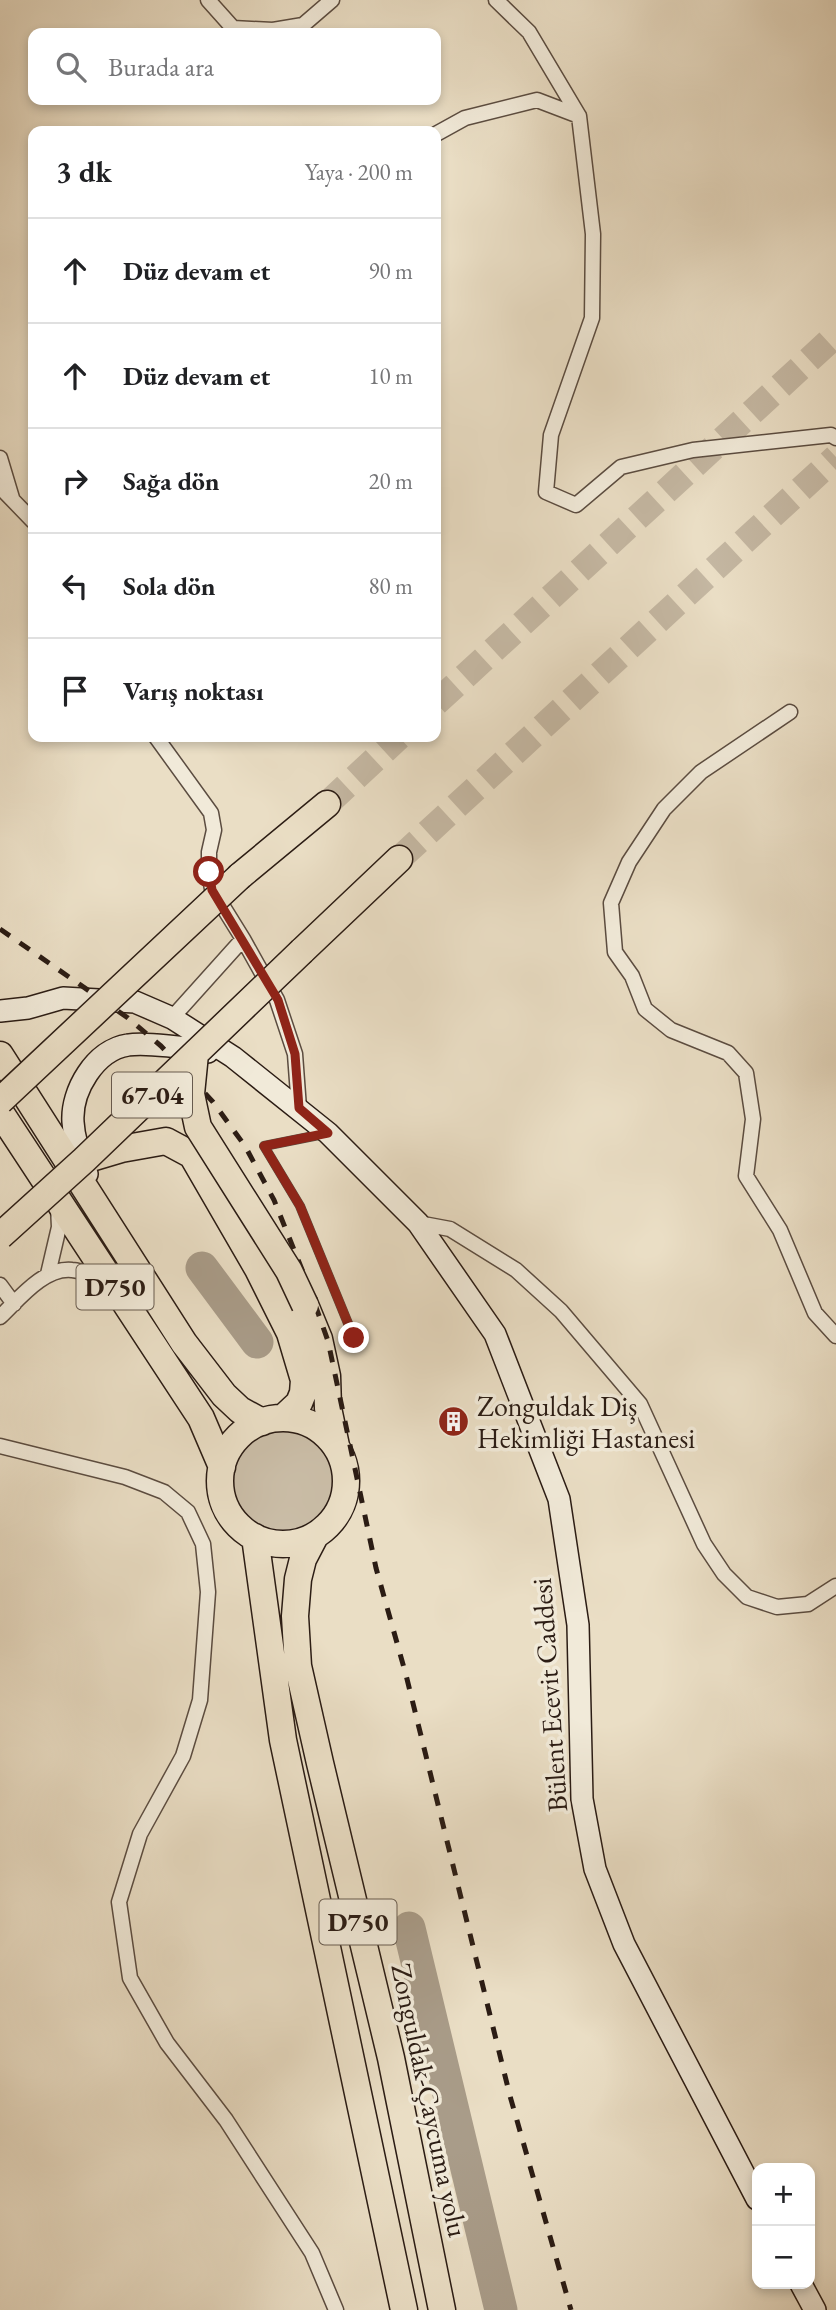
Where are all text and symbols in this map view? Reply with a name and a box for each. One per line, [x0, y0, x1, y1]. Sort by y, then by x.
search box [28, 28, 441, 105]
icon: search [52, 48, 90, 86]
text: Burada ara [108, 50, 214, 84]
text: 3 dk [56, 152, 112, 191]
text: Yaya · 200 m [305, 157, 413, 187]
icon: ahead [56, 252, 94, 290]
text: Düz devam et [123, 254, 270, 288]
text: 90 m [368, 256, 413, 286]
icon: ahead [56, 357, 94, 395]
text: Düz devam et [123, 359, 270, 393]
text: 10 m [368, 361, 413, 391]
icon: right [56, 462, 94, 500]
text: Sağa dön [123, 464, 220, 498]
text: 20 m [368, 466, 413, 496]
icon: left [56, 567, 94, 605]
text: Sola dön [123, 569, 216, 603]
text: 80 m [368, 571, 413, 601]
icon: arrive [56, 672, 94, 710]
text: Varış noktası [123, 674, 264, 708]
route start [193, 856, 224, 887]
road number: 67-04 [112, 1072, 192, 1118]
road number: D750 [76, 1264, 154, 1310]
route end [338, 1322, 369, 1353]
place label: Zonguldak Diş Hekimliği Hastanesi [477, 1388, 695, 1456]
building icon: Zonguldak Diş Hekimliği Hastanesi [437, 1405, 471, 1439]
street label: Bülent Ecevit Caddesi [523, 1577, 575, 1813]
road number: D750 [320, 1899, 396, 1944]
street label: Zonguldak-Çaycuma yolu [383, 1960, 477, 2240]
map controls [752, 2163, 815, 2289]
button: + [752, 2163, 815, 2226]
button: − [752, 2226, 815, 2289]

